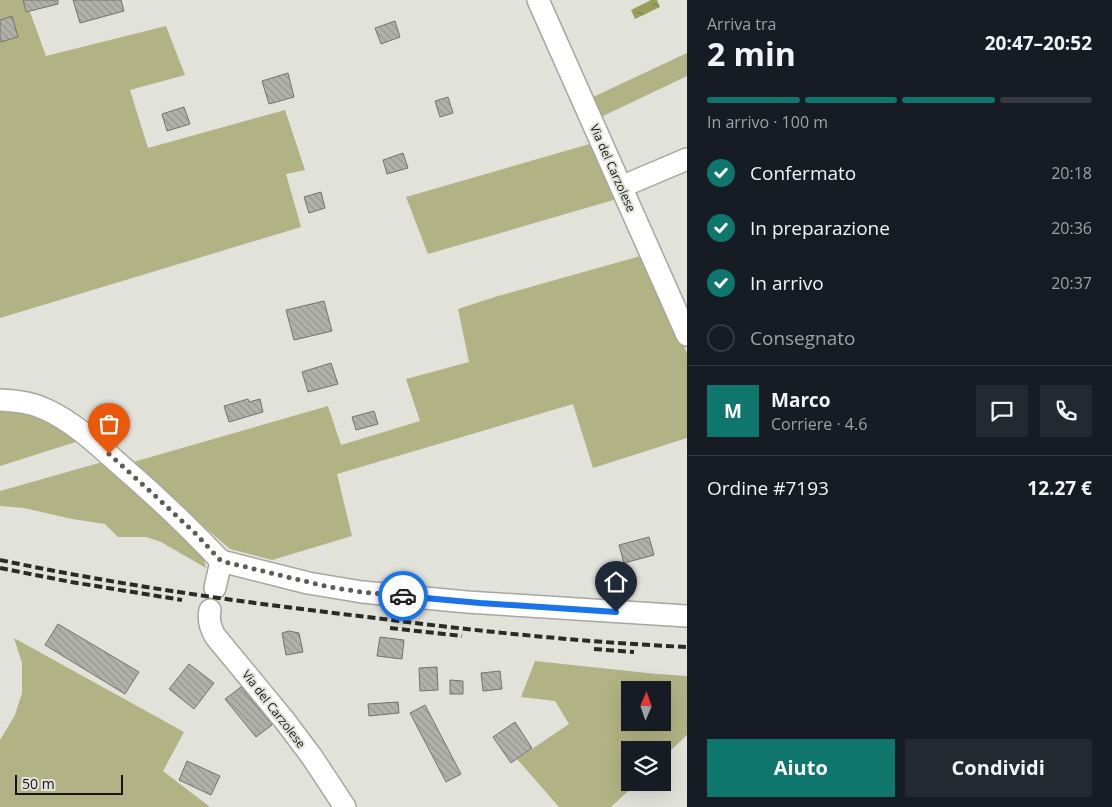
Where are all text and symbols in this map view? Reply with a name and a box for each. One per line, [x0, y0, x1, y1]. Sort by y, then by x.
text: Arriva tra [707, 13, 776, 35]
text: 20:47–20:52 [985, 30, 1092, 56]
text: 2 min [707, 32, 796, 75]
text: In arrivo · 100 m [707, 111, 828, 133]
street label: Via del Carzolese [586, 121, 640, 215]
icon: check [707, 159, 735, 187]
text: Confermato [750, 160, 856, 186]
text: 20:18 [1051, 162, 1092, 184]
icon: check [707, 214, 735, 242]
text: In preparazione [750, 215, 890, 241]
text: 20:36 [1051, 217, 1092, 239]
icon: check [707, 269, 735, 297]
text: In arrivo [750, 270, 824, 296]
text: 20:37 [1051, 272, 1092, 294]
text: Consegnato [750, 325, 856, 351]
button: chat [976, 385, 1028, 437]
button: phone [1040, 385, 1092, 437]
text: Marco [771, 387, 831, 413]
text: M [724, 398, 742, 424]
pin [88, 403, 130, 454]
icon: bag [95, 410, 123, 438]
text: Corriere · 4.6 [771, 413, 867, 435]
text: Ordine #7193 [707, 475, 829, 501]
text: 12.27 € [1027, 475, 1092, 501]
pin [595, 561, 637, 612]
icon: home [602, 568, 630, 596]
courier [378, 571, 428, 621]
icon: car [389, 582, 417, 610]
street label: Via del Carzolese [238, 667, 310, 752]
north arrow [621, 681, 671, 731]
map controls [621, 681, 671, 791]
button: Aiuto [707, 739, 895, 797]
button: Condividi [905, 739, 1092, 797]
button: layers [621, 741, 671, 791]
scale bar [15, 772, 122, 795]
text: 50 m [22, 774, 55, 793]

